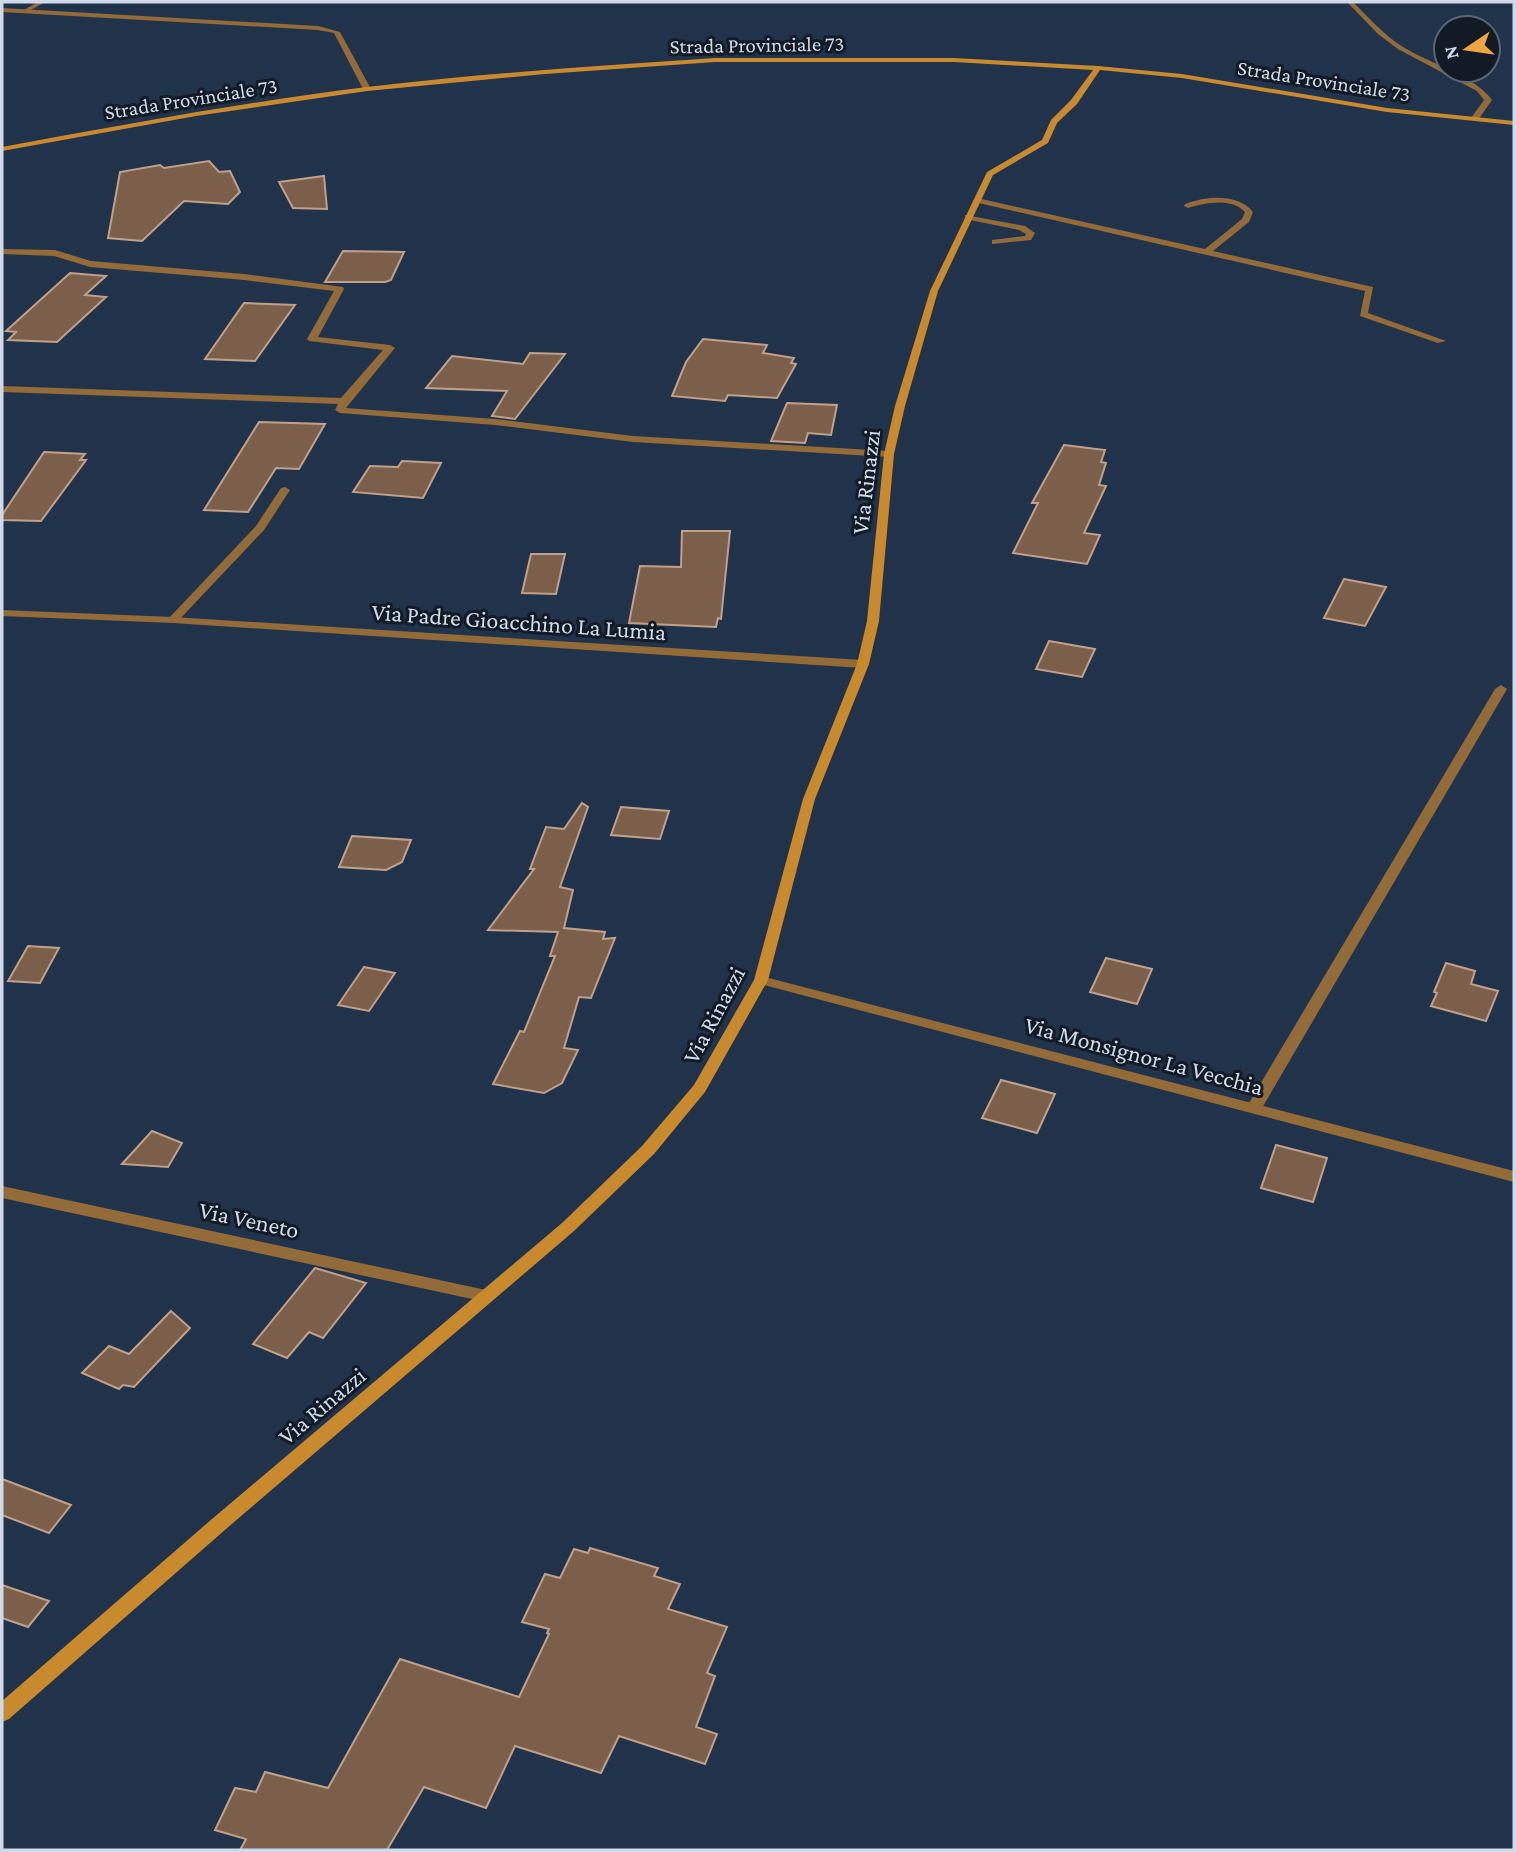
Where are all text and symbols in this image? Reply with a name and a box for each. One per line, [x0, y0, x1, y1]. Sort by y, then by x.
north arrow [1432, 14, 1502, 84]
street label: Strada Provinciale 73 [669, 31, 845, 59]
text: N [1439, 44, 1463, 61]
street label: Strada Provinciale 73 [1236, 55, 1412, 107]
street label: Strada Provinciale 73 [103, 73, 279, 125]
street label: Via Rinazzi [846, 428, 885, 536]
street label: Via Padre Gioacchino La Lumia [371, 598, 667, 645]
street label: Via Rinazzi [677, 962, 750, 1068]
street label: Via Monsignor La Vecchia [1022, 1011, 1266, 1100]
street label: Via Veneto [197, 1196, 302, 1243]
street label: Via Rinazzi [273, 1361, 371, 1450]

